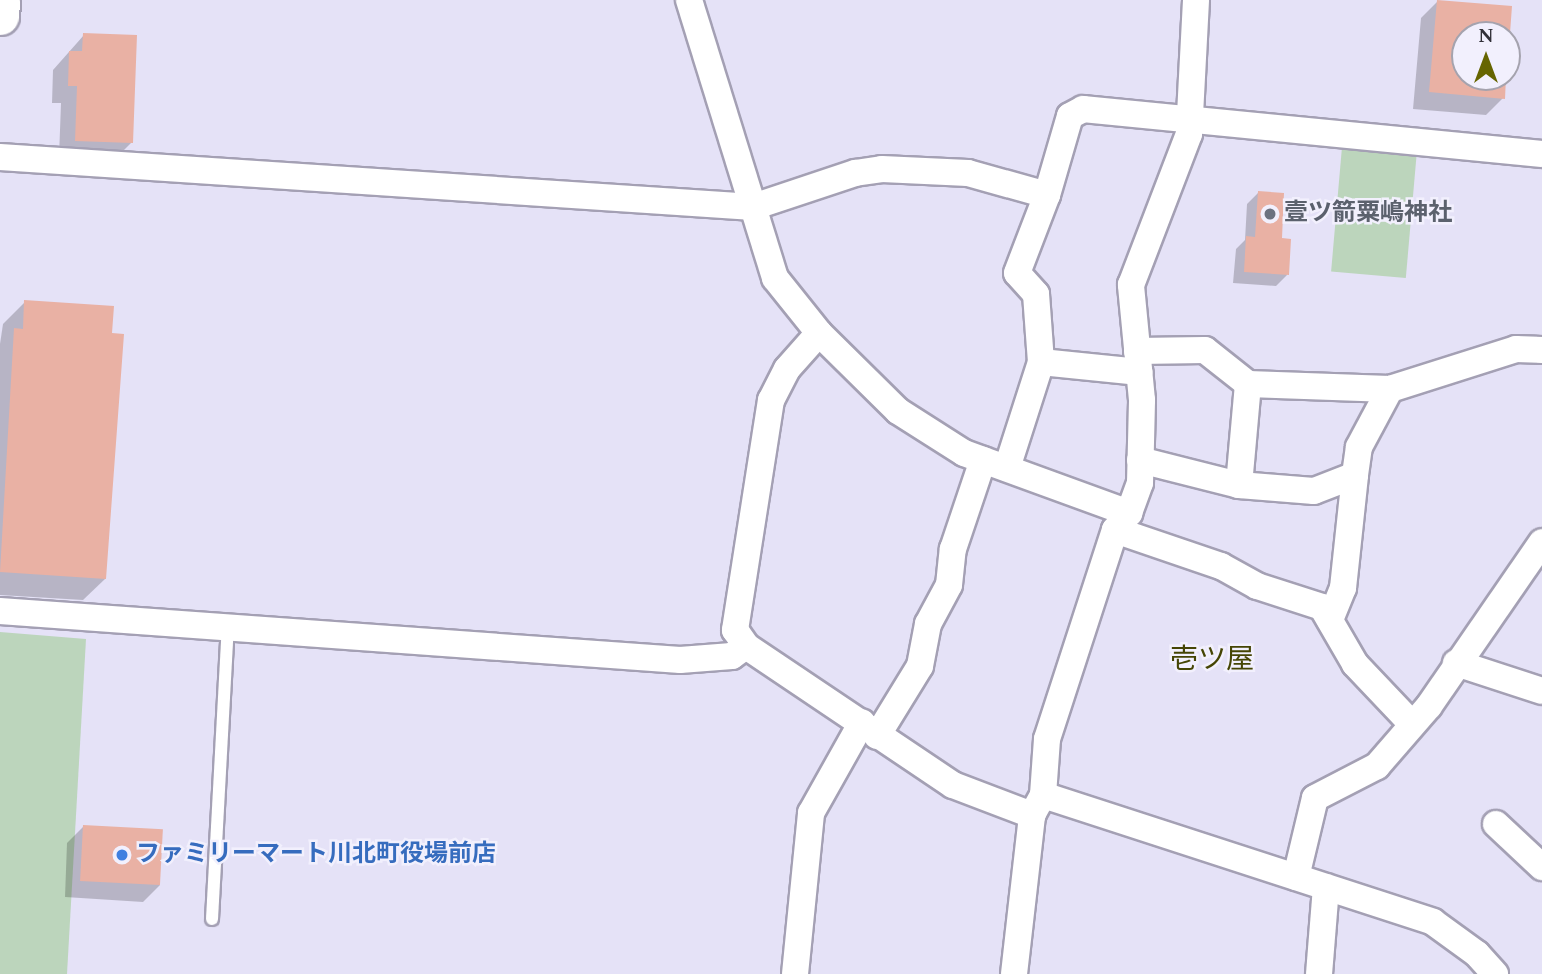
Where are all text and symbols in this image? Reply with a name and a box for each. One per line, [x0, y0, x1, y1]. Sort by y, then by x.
north arrow [1451, 21, 1521, 91]
text: N [1478, 22, 1494, 51]
place label: 壹ツ箭粟嶋神社 [1284, 200, 1452, 228]
marker: 壹ツ箭粟嶋神社 [1262, 206, 1278, 222]
district label: 壱ツ屋 [1170, 643, 1254, 677]
place label: ファミリーマート川北町役場前店 [136, 841, 496, 869]
marker: ファミリーマート川北町役場前店 [114, 847, 130, 863]

